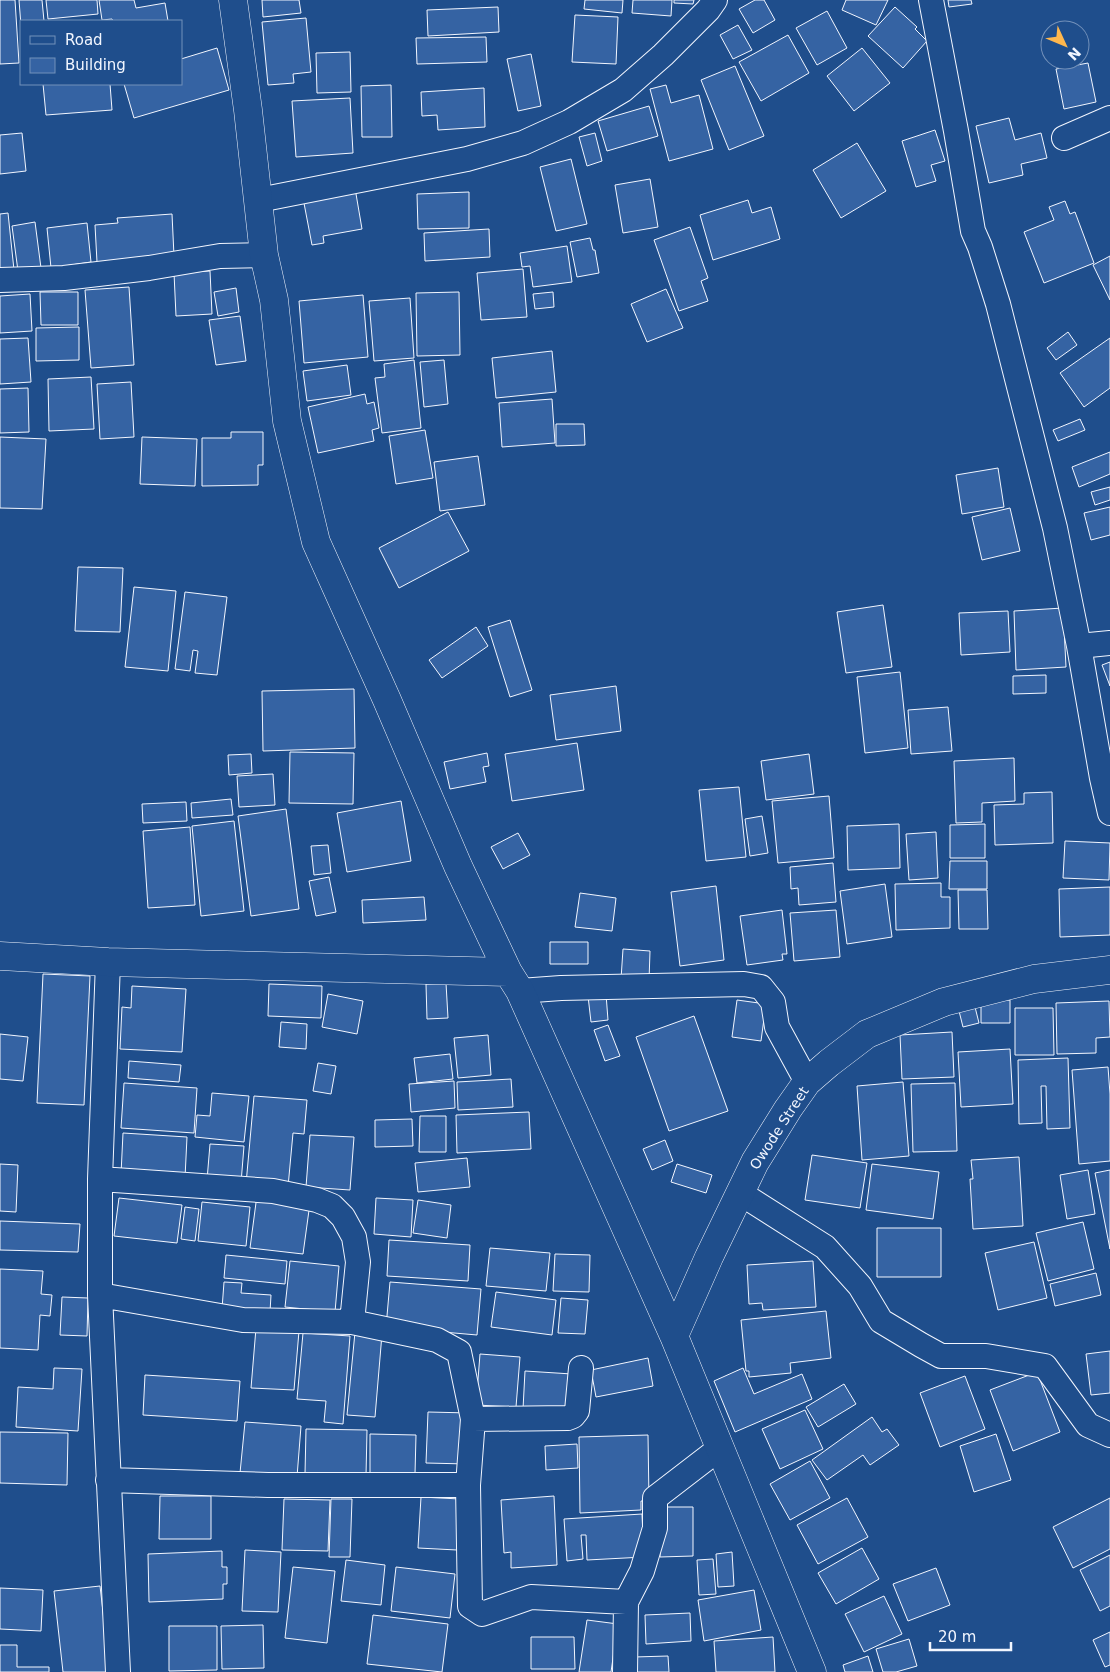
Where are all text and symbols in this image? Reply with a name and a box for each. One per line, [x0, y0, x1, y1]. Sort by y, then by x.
legend [20, 20, 182, 85]
north arrow [1040, 20, 1090, 70]
text: Road [65, 31, 103, 49]
text: N [1065, 44, 1084, 64]
text: Building [65, 56, 126, 74]
street label: Owode Street [746, 1083, 812, 1172]
scale bar [930, 1620, 1011, 1652]
text: 20 m [938, 1628, 976, 1646]

